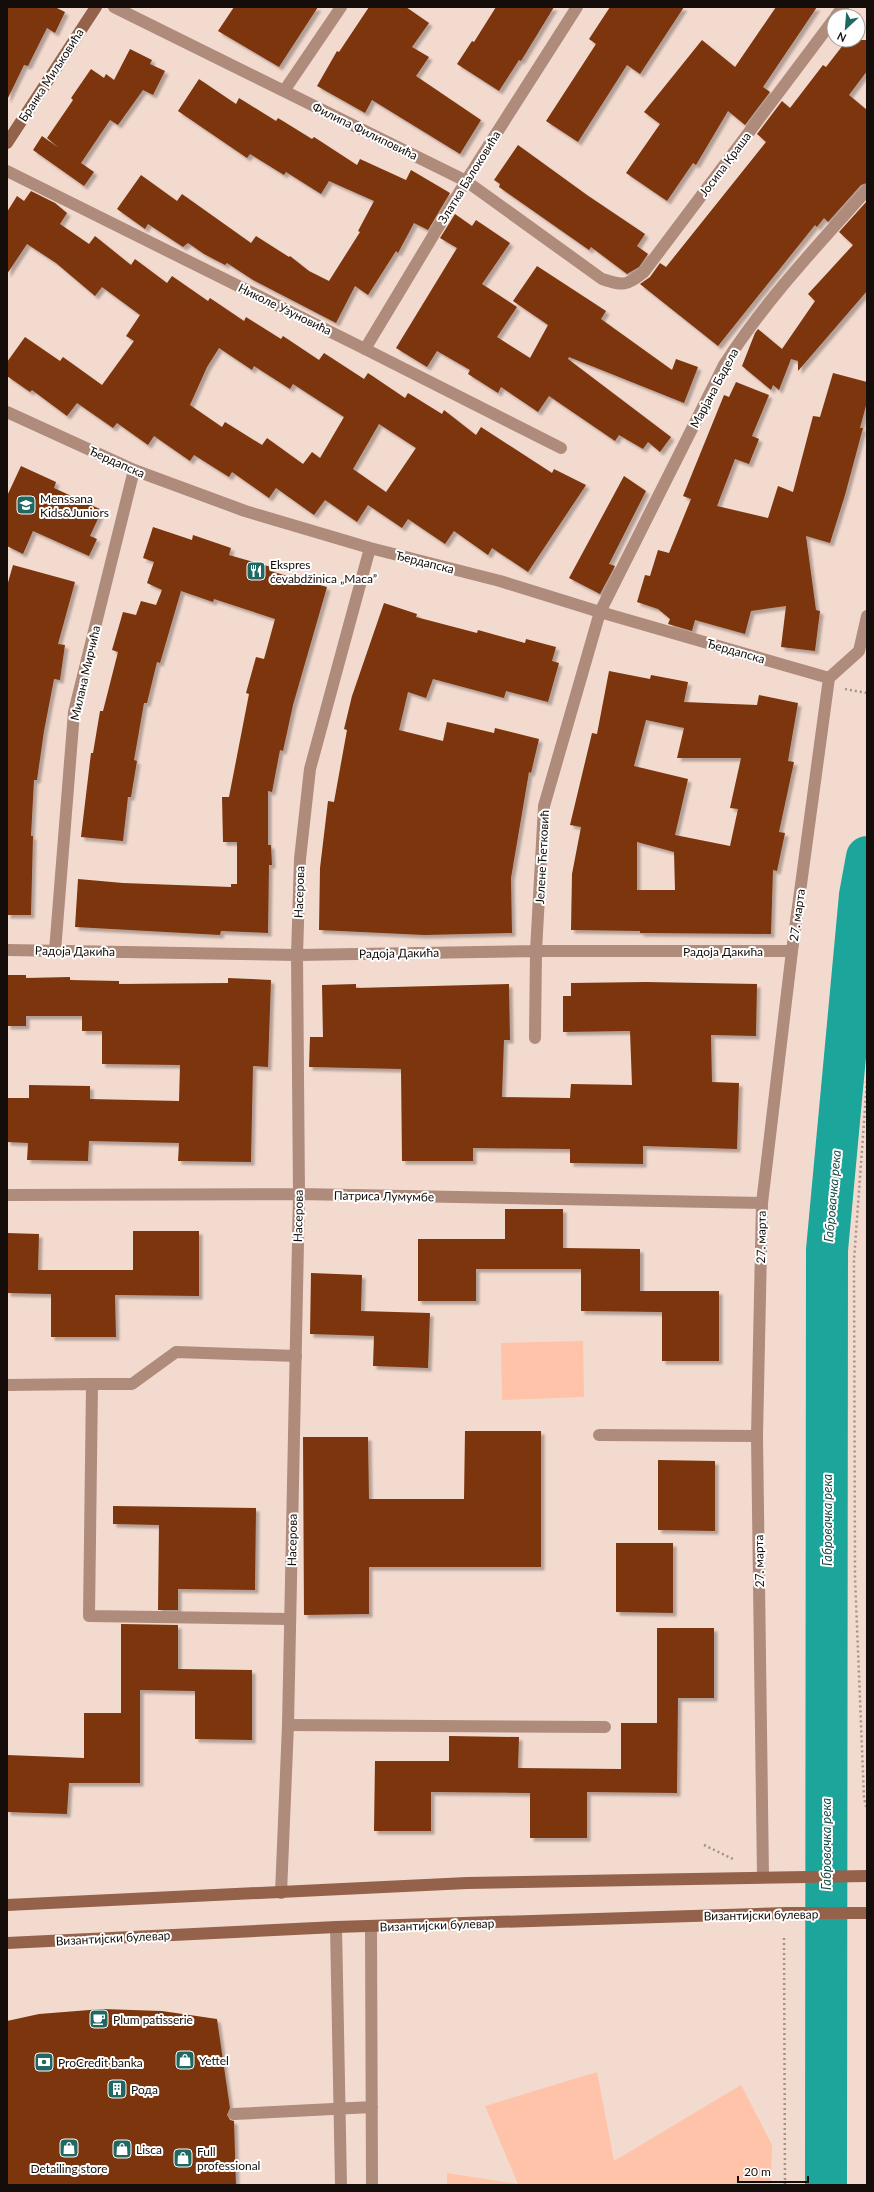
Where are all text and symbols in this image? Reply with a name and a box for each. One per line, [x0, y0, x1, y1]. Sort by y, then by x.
north arrow [826, 8, 866, 48]
street label: Бранка Миљковића [15, 25, 87, 125]
text: N [835, 30, 848, 45]
street label: Филипа Филиповића [310, 99, 420, 163]
street label: Златка Балоковића [434, 128, 504, 226]
street label: Јосипа Краша [696, 129, 754, 199]
street label: Николе Узуновића [236, 280, 334, 338]
street label: Марјана Бадела [687, 345, 741, 431]
street label: Ђердапска [87, 443, 147, 481]
place label: Menssana Kids&Juniors [40, 491, 109, 520]
school or university icon: Menssana Kids&Juniors [15, 494, 37, 516]
street label: Ђердапска [394, 547, 456, 577]
place label: Ekspres ćevabdžinica „Maca” [270, 557, 377, 586]
restaurant icon: Ekspres ćevabdžinica „Maca” [245, 560, 267, 582]
street label: Милана Мирчића [67, 624, 103, 722]
street label: Ђердапска [705, 636, 767, 666]
street label: Јелене Ћетковић [532, 810, 552, 904]
street label: Насерова [291, 866, 307, 918]
street label: 27. марта [786, 888, 808, 942]
street label: Радоја Дакића [35, 943, 115, 959]
street label: Радоја Дакића [683, 944, 763, 959]
street label: Радоја Дакића [359, 945, 439, 961]
water label: Габровачка река [820, 1149, 844, 1243]
street label: Патриса Лумумбе [334, 1188, 434, 1204]
street label: Насерова [290, 1190, 306, 1242]
street label: 27. марта [753, 1210, 769, 1264]
water label: Габровачка река [819, 1474, 835, 1566]
street label: Насерова [284, 1514, 300, 1566]
street label: 27. марта [751, 1534, 767, 1588]
water label: Габровачка река [818, 1798, 834, 1890]
street label: Византијски булевар [703, 1906, 819, 1924]
street label: Византијски булевар [379, 1915, 495, 1934]
street label: Византијски булевар [55, 1927, 171, 1948]
cafe icon: Plum patisserie [88, 2008, 110, 2030]
place label: Plum patisserie [113, 2012, 193, 2027]
shop icon: Yettel [174, 2049, 196, 2071]
bank icon: ProCredit banka [33, 2051, 55, 2073]
place label: Yettel [199, 2053, 229, 2068]
place label: ProCredit banka [58, 2055, 143, 2070]
building icon: Рода [106, 2078, 128, 2100]
place label: Рода [131, 2082, 158, 2097]
shop icon: Detailing store [58, 2137, 80, 2159]
shop icon: Lisca [111, 2138, 133, 2160]
place label: Lisca [136, 2142, 162, 2157]
place label: Full professional [197, 2144, 260, 2173]
shop icon: Full professional [172, 2147, 194, 2169]
scale bar [738, 2158, 808, 2184]
place label: Detailing store [31, 2161, 107, 2176]
text: 20 m [744, 2164, 771, 2179]

